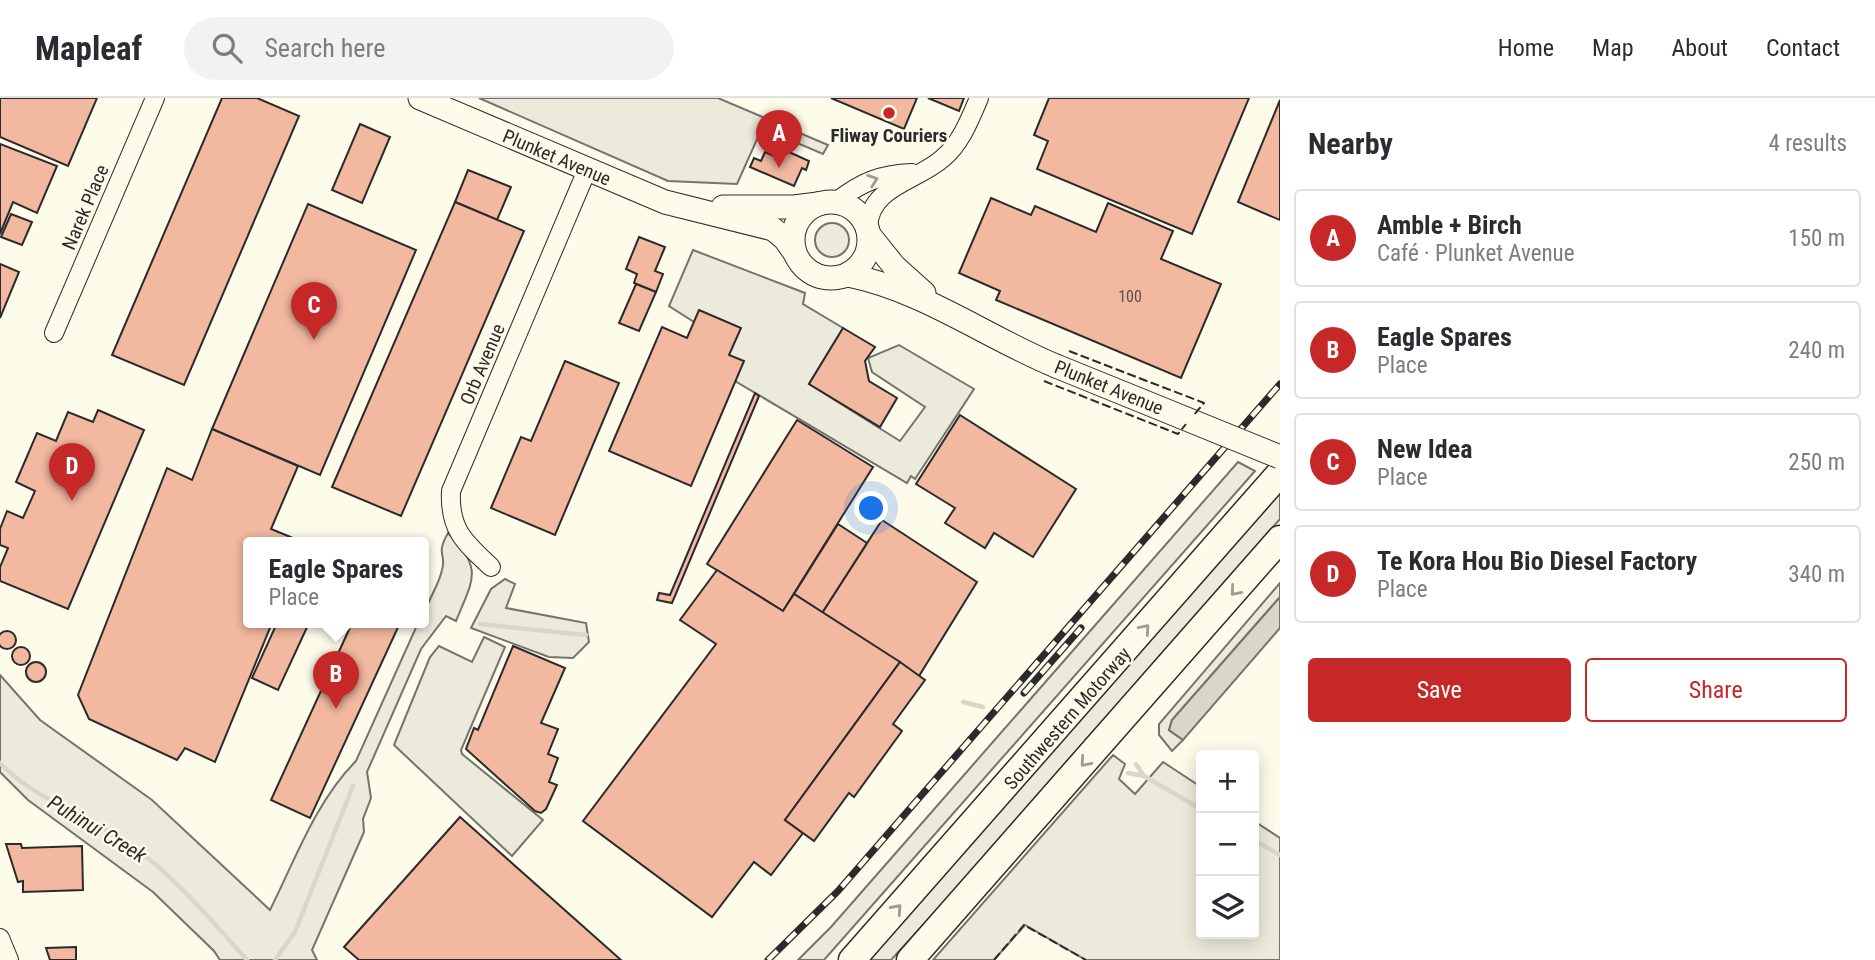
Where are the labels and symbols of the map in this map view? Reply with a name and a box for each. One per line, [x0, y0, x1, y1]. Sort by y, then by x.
marker: Fliway Couriers [881, 105, 897, 121]
pin: A [756, 110, 802, 168]
street label: Plunket Avenue [499, 124, 614, 191]
place label: Fliway Couriers [830, 124, 948, 147]
street label: Narek Place [57, 161, 114, 253]
one-way arrow [867, 174, 879, 188]
pin: C [291, 282, 337, 340]
house number: 100 [1118, 287, 1142, 306]
street label: Orb Avenue [455, 320, 510, 408]
street label: Plunket Avenue [1051, 355, 1167, 420]
pin: D [49, 443, 95, 501]
your location [854, 491, 888, 525]
one-way arrow [1231, 583, 1243, 596]
one-way arrow [1137, 624, 1149, 637]
street label: Southwestern Motorway [999, 642, 1136, 794]
pin: B [313, 651, 359, 709]
one-way arrow [1081, 754, 1093, 767]
water label: Puhinui Creek [43, 790, 151, 868]
one-way arrow [889, 904, 901, 917]

